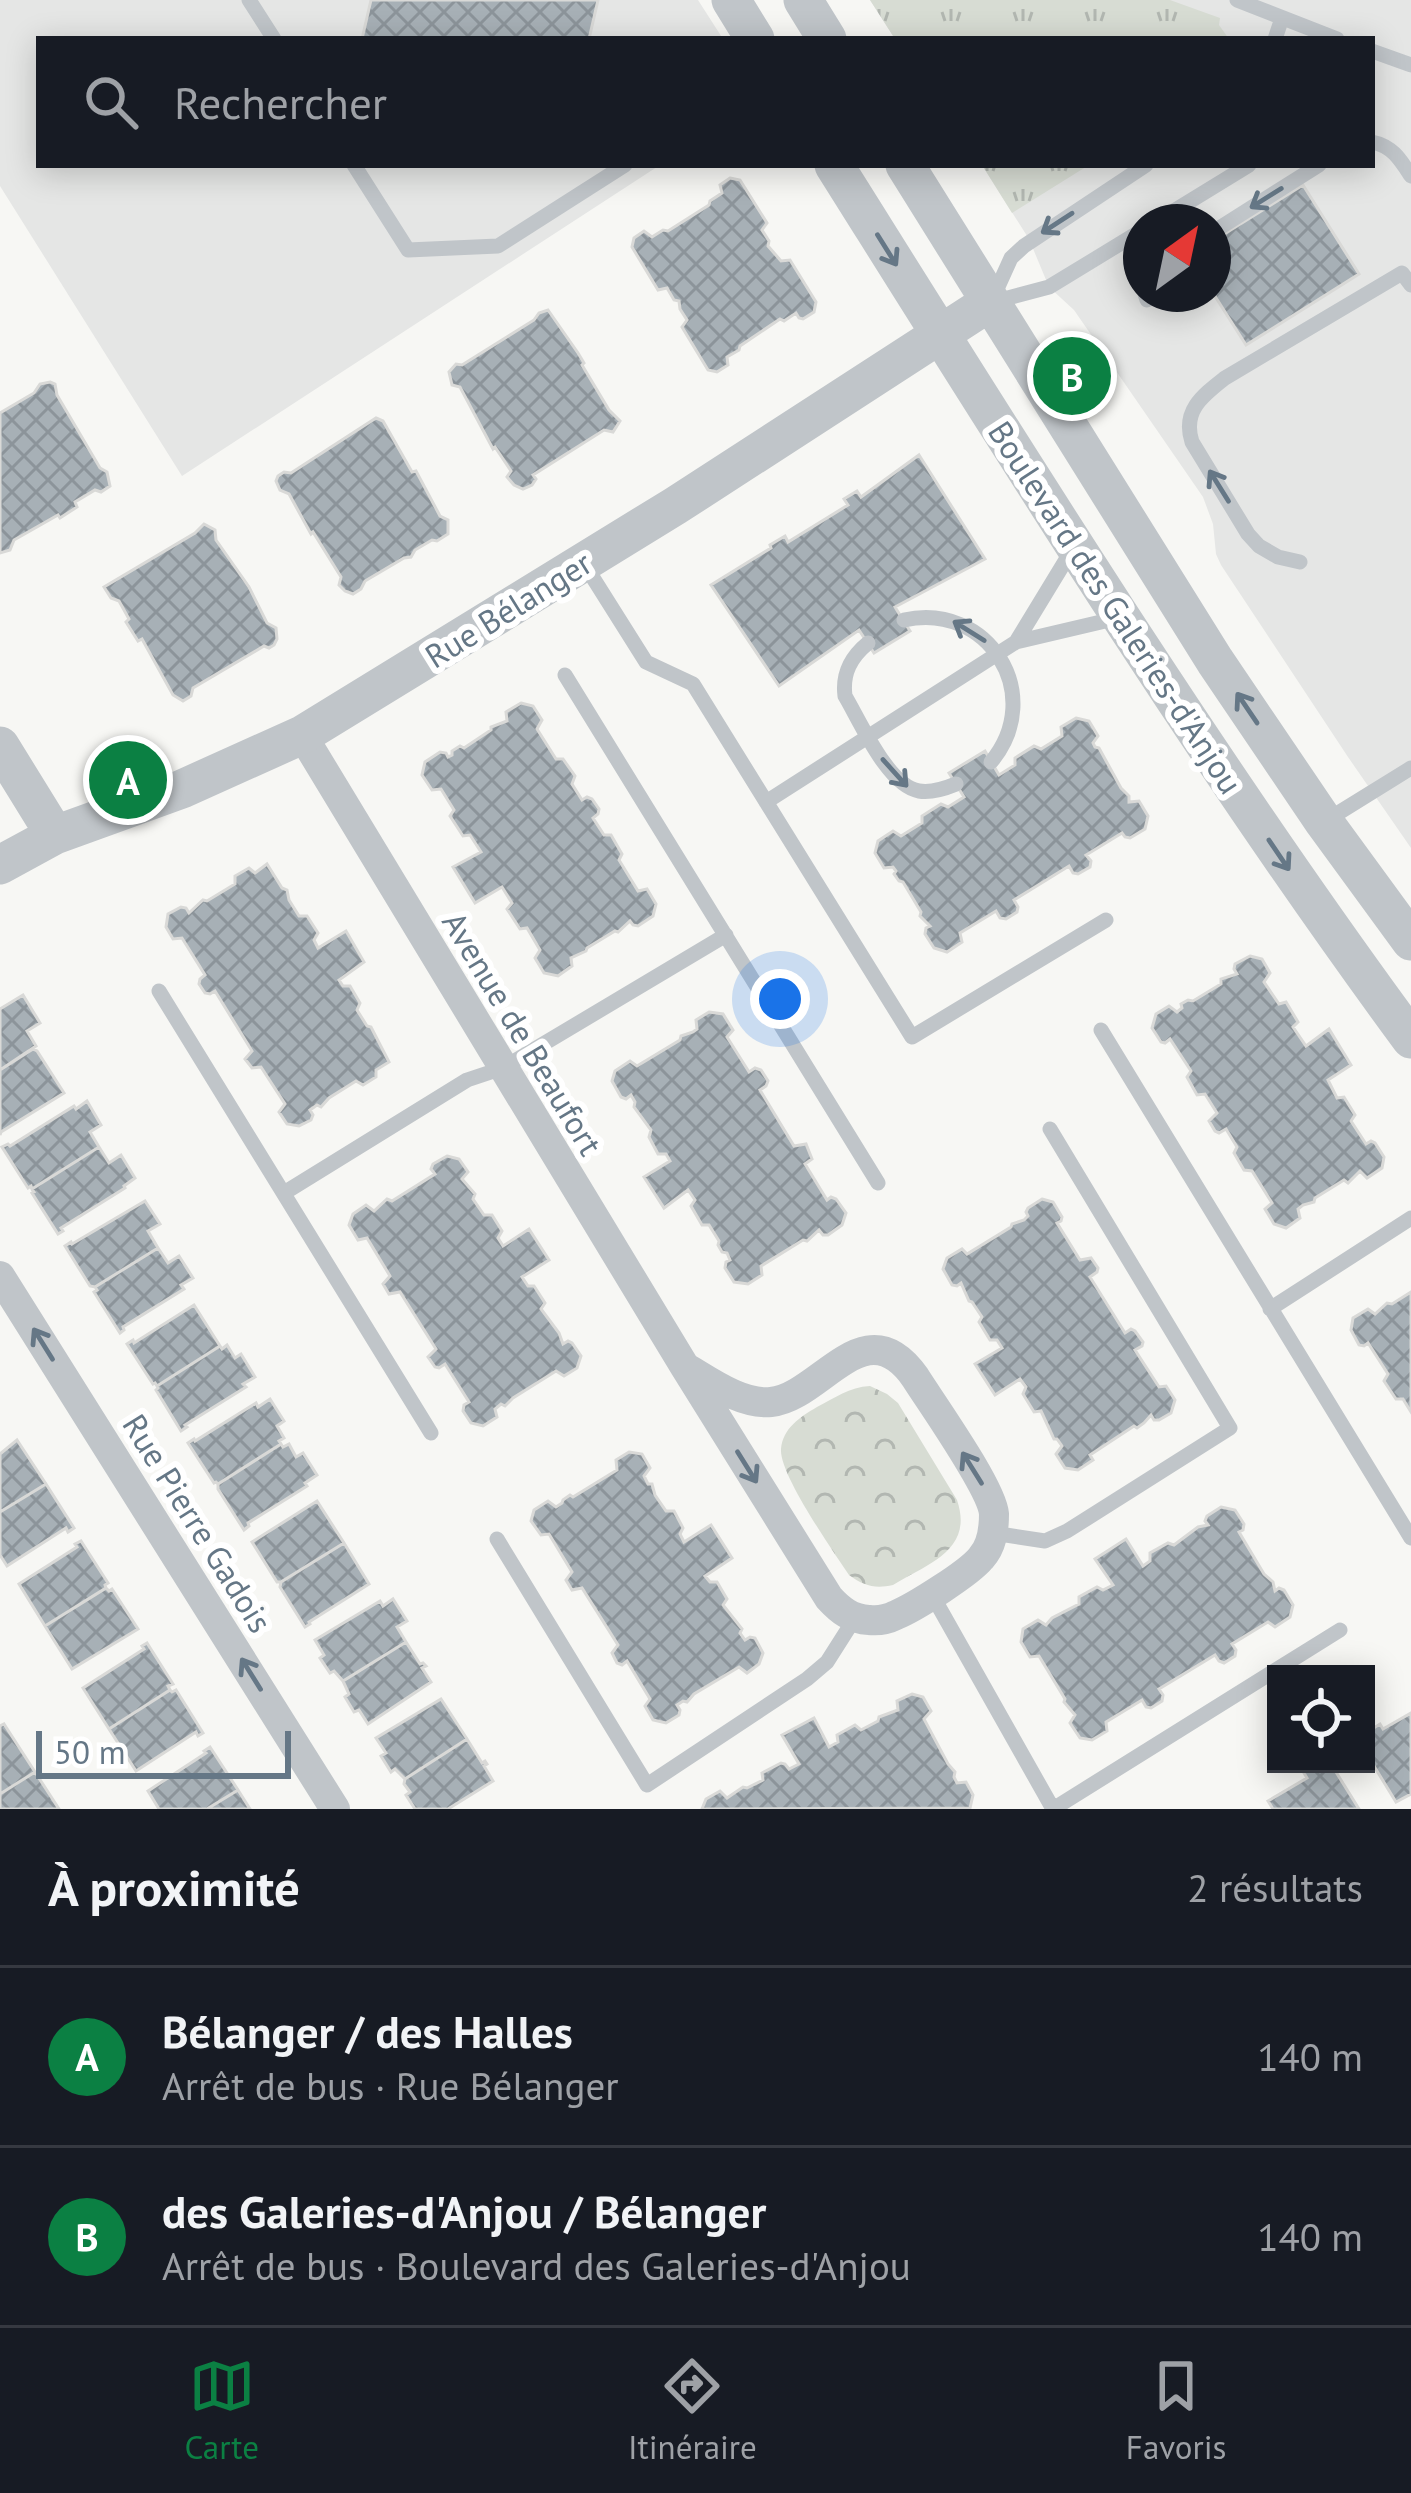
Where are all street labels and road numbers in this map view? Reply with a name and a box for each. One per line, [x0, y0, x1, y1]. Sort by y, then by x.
street label: Boulevard des Galeries-d'Anjou [979, 413, 1253, 801]
street label: Rue Bélanger [417, 541, 599, 677]
street label: Avenue de Beaufort [433, 903, 613, 1163]
street label: Rue Pierre Gadois [114, 1406, 282, 1640]

